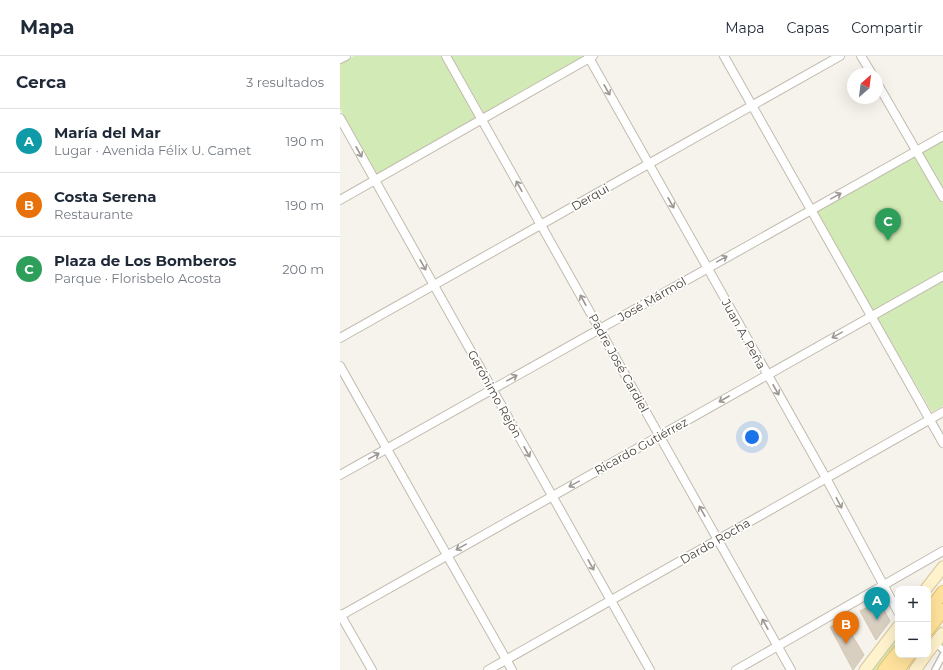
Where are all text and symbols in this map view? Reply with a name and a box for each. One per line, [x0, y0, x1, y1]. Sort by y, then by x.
text: Mapa [20, 16, 75, 39]
text: Mapa [725, 19, 765, 37]
text: Capas [787, 19, 829, 37]
text: Compartir [851, 19, 923, 37]
north arrow [847, 68, 883, 104]
text: Cerca [16, 72, 66, 92]
text: 3 resultados [246, 74, 324, 90]
one-way arrow [604, 84, 612, 96]
text: María del Mar [54, 123, 161, 142]
text: A [24, 133, 34, 149]
text: 190 m [286, 133, 324, 149]
text: Lugar · Avenida Félix U. Camet [54, 142, 251, 158]
one-way arrow [356, 145, 363, 157]
one-way arrow [515, 180, 523, 192]
street label: Derqui [568, 180, 612, 214]
text: Costa Serena [54, 187, 157, 206]
one-way arrow [830, 191, 842, 199]
text: B [24, 197, 34, 213]
text: 190 m [286, 197, 324, 213]
one-way arrow [668, 197, 676, 209]
text: Restaurante [54, 206, 133, 222]
pin: C [875, 208, 901, 241]
text: Plaza de Los Bomberos [54, 251, 237, 270]
one-way arrow [716, 254, 728, 262]
one-way arrow [419, 259, 427, 271]
text: C [24, 261, 34, 277]
text: 200 m [282, 261, 324, 277]
text: Parque · Florisbelo Acosta [54, 270, 222, 286]
street label: José Mármol [614, 273, 689, 325]
one-way arrow [579, 294, 587, 306]
street label: Juan A. Peña [718, 295, 769, 372]
street label: Padre José Cardiel [586, 311, 652, 415]
one-way arrow [831, 332, 843, 340]
street label: Gerónimo Rejón [465, 347, 525, 441]
one-way arrow [506, 374, 518, 382]
one-way arrow [773, 384, 780, 396]
one-way arrow [718, 396, 730, 404]
street label: Ricardo Gutiérrez [592, 414, 690, 478]
your location [742, 427, 762, 447]
one-way arrow [524, 445, 532, 457]
one-way arrow [368, 451, 380, 459]
one-way arrow [568, 480, 580, 488]
one-way arrow [836, 497, 844, 509]
one-way arrow [697, 505, 705, 517]
street label: Dardo Rocha [677, 515, 753, 567]
one-way arrow [455, 544, 467, 552]
one-way arrow [587, 559, 595, 571]
map controls [895, 586, 931, 658]
button: + [895, 586, 931, 622]
pin: A [864, 587, 890, 620]
pin: B [833, 611, 859, 644]
one-way arrow [761, 618, 769, 630]
button: − [895, 622, 931, 658]

